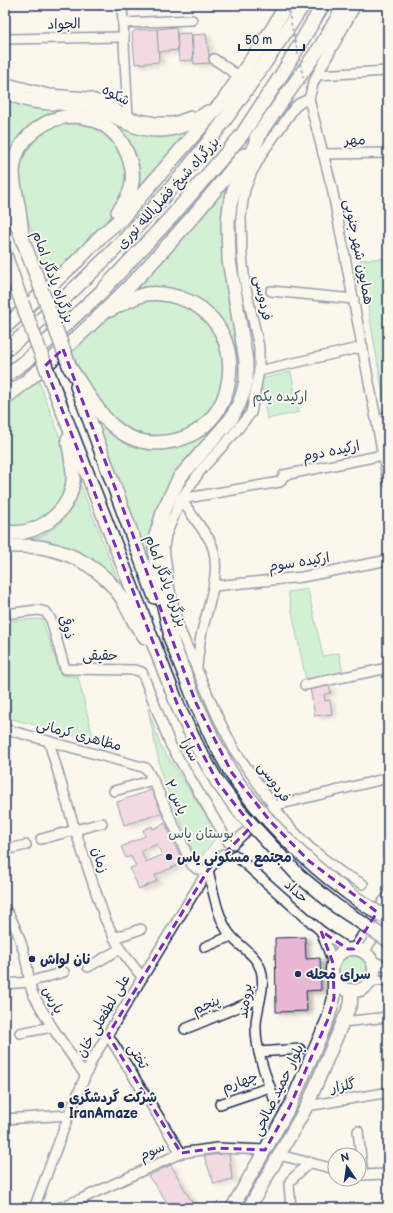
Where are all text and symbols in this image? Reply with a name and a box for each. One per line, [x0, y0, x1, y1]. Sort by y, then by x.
street label: الجواد [47, 15, 81, 33]
scale bar [239, 26, 304, 52]
text: 50 m [245, 33, 272, 48]
street label: شکوه [99, 81, 133, 109]
street label: مهر [343, 131, 366, 149]
street label: بزرگراه شیخ فضل‌الله نوری [113, 133, 224, 253]
street label: همایون‌ شهر جنوبی [339, 198, 378, 306]
street label: بزرگراه یادگار امام [27, 229, 78, 326]
street label: فردوسی [250, 274, 276, 322]
park label: ارکیده یکم [252, 388, 308, 407]
street label: ارکیده دوم [301, 437, 361, 467]
street label: بزرگراه یادگار امام [140, 533, 191, 630]
street label: ارکیده سوم [267, 549, 331, 578]
street label: ذوقی [55, 613, 79, 641]
street label: حقیقی [82, 647, 118, 664]
street label: مظاهری کرمانی [35, 715, 123, 755]
street label: سارا [177, 736, 203, 764]
street label: فردوسی [254, 759, 294, 805]
street label: یاس ۲ [161, 777, 191, 817]
park label: بوستان یاس [168, 825, 234, 842]
street label: زمان [88, 845, 112, 875]
place label: مجتمع مسکونی یاس [177, 849, 292, 867]
marker: مجتمع مسکونی یاس [164, 852, 174, 862]
street label: حداد [281, 876, 312, 906]
place label: نان لواش [40, 951, 90, 969]
marker: نان لواش [27, 954, 37, 964]
place label: سرای محله [306, 966, 371, 983]
marker: سرای محله [293, 969, 303, 979]
street label: علی لطفعلی خان [72, 971, 134, 1061]
street label: برومند [234, 982, 257, 1020]
street label: پارس [38, 983, 67, 1017]
street label: پنجم [190, 992, 223, 1020]
street label: تختی [124, 1040, 153, 1073]
street label: بلوار حمید صالحی [249, 1042, 307, 1138]
street label: چهارم [220, 1068, 261, 1098]
street label: گلزار [328, 1075, 357, 1097]
place label: شرکت گردشگری IranAmaze [69, 1088, 157, 1122]
marker: شرکت گردشگری IranAmaze [56, 1100, 66, 1110]
street label: سوم [136, 1138, 169, 1167]
north arrow [327, 1147, 367, 1187]
text: N [339, 1150, 350, 1165]

